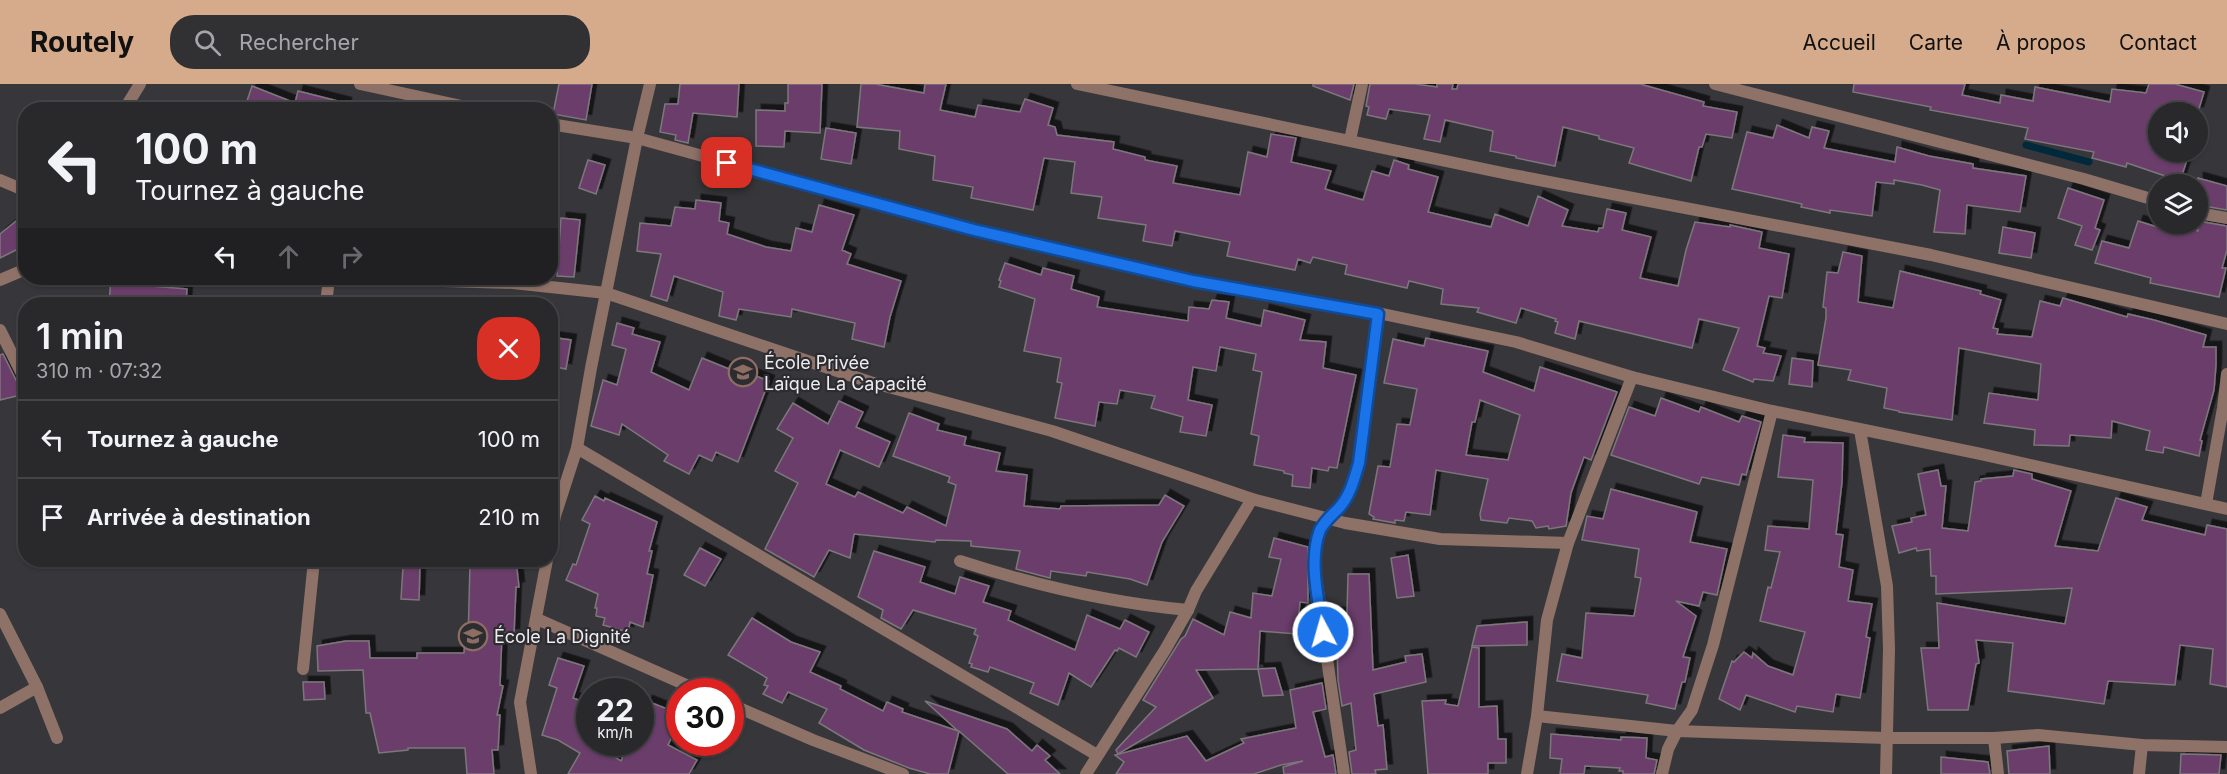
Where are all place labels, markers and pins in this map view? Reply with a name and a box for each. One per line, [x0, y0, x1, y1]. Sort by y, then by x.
pin [701, 137, 752, 188]
place label: École Privée Laïque La Capacité [764, 351, 927, 394]
school or university icon: École Privée Laïque La Capacité [727, 356, 759, 388]
school or university icon: École La Dignité [457, 620, 489, 652]
place label: École La Dignité [494, 625, 631, 647]

